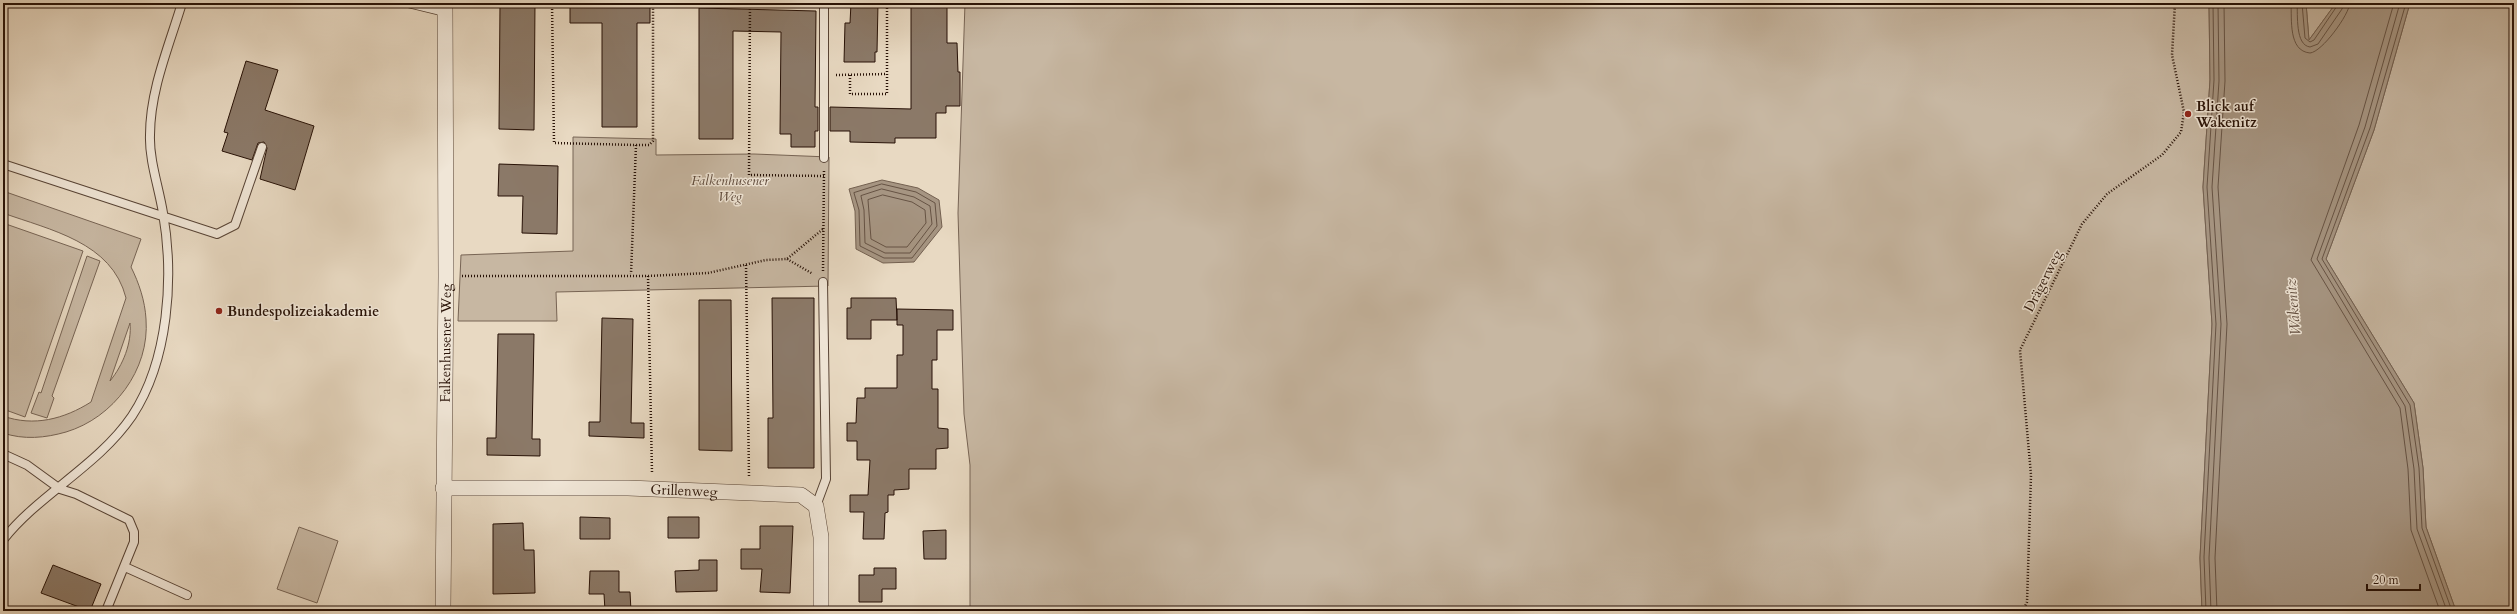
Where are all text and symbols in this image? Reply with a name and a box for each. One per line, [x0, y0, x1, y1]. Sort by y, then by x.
place label: Blick auf Wakenitz [2195, 97, 2257, 132]
marker: Blick auf Wakenitz [2183, 109, 2193, 119]
park label: Falkenhusener Weg [691, 171, 769, 206]
street label: Drägerweg [2019, 247, 2067, 315]
water label: Wakenitz [2280, 277, 2305, 336]
street label: Falkenhusener Weg [435, 283, 455, 402]
place label: Bundespolizeiakademie [227, 302, 379, 321]
marker: Bundespolizeiakademie [214, 306, 224, 316]
street label: Grillenweg [650, 479, 718, 501]
scale bar [2367, 566, 2420, 592]
text: 20 m [2373, 572, 2400, 588]

